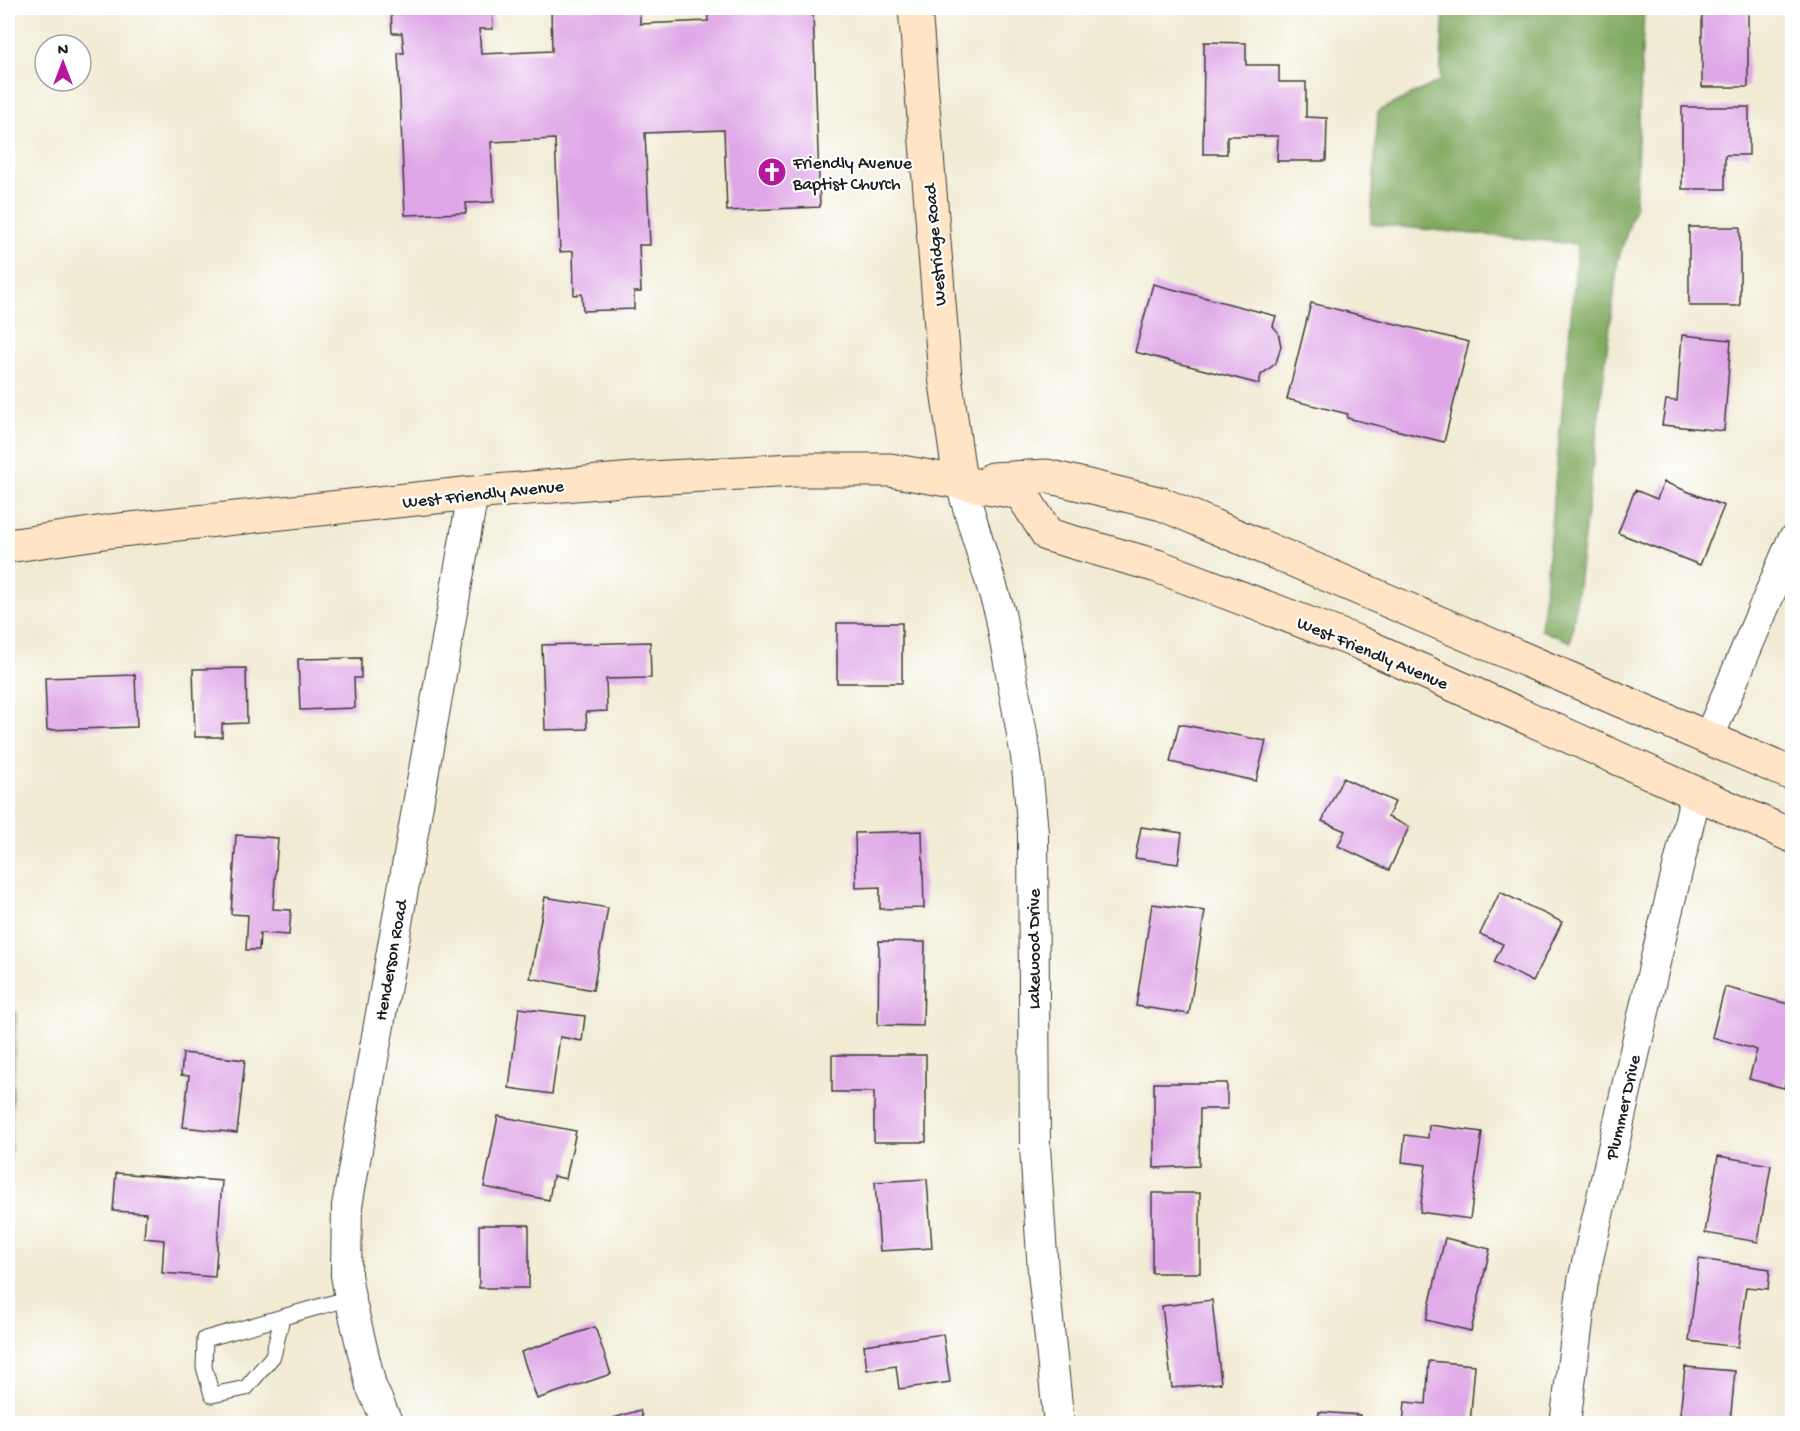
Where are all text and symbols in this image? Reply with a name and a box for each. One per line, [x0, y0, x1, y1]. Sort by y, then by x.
north arrow [33, 33, 93, 93]
text: N [58, 42, 69, 61]
place label: Friendly Avenue Baptist Church [792, 154, 913, 196]
church icon: Friendly Avenue Baptist Church [756, 156, 788, 188]
street label: Westridge Road [921, 181, 952, 307]
street label: West Friendly Avenue [402, 477, 566, 514]
street label: West Friendly Avenue [1293, 613, 1451, 696]
street label: Lakewood Drive [1025, 888, 1046, 1009]
street label: Henderson Road [371, 897, 414, 1023]
street label: Plummer Drive [1602, 1052, 1647, 1163]

